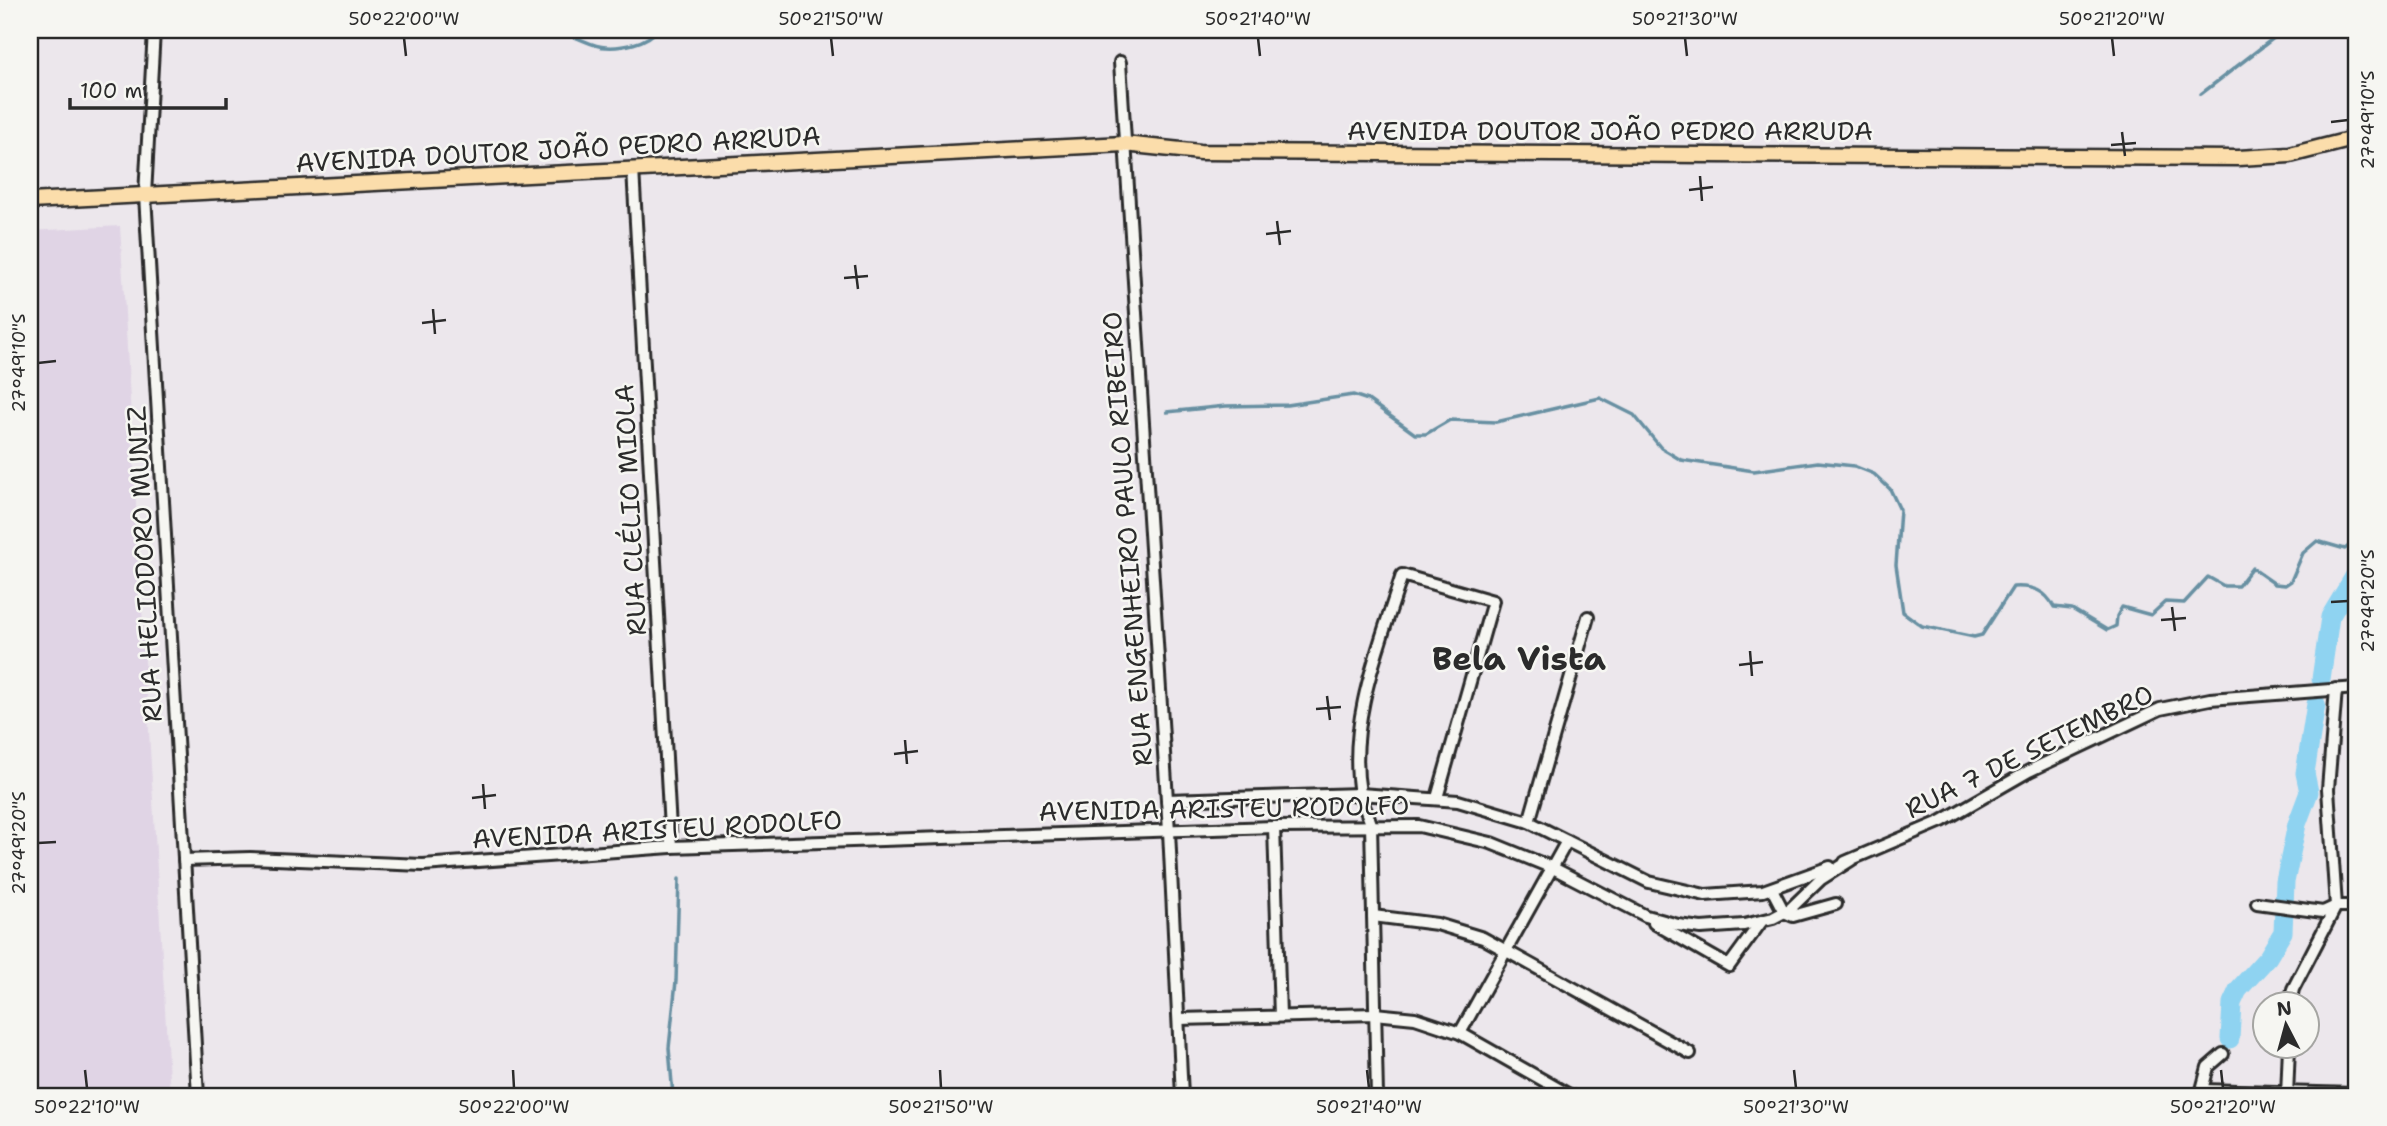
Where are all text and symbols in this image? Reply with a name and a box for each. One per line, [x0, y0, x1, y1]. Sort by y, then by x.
text: 50°22'00"W [349, 7, 459, 31]
text: 50°21'50"W [778, 7, 884, 31]
text: 50°21'40"W [1205, 7, 1311, 31]
text: 50°21'30"W [1632, 7, 1738, 31]
text: 50°21'20"W [2059, 7, 2165, 31]
scale bar [70, 66, 226, 110]
text: 27°49'10"S [2356, 70, 2380, 170]
text: 100 m [80, 77, 143, 105]
street label: AVENIDA DOUTOR JOÃO PEDRO ARRUDA [1347, 113, 1873, 148]
street label: AVENIDA DOUTOR JOÃO PEDRO ARRUDA [295, 118, 821, 180]
street label: RUA ENGENHEIRO PAULO RIBEIRO [1094, 311, 1160, 767]
text: 27°49'10"S [7, 313, 31, 413]
street label: RUA CLÉLIO MIOLA [606, 383, 654, 637]
street label: RUA HELIODORO MUNIZ [118, 405, 170, 723]
text: 27°49'20"S [2356, 549, 2380, 653]
district label: Bela Vista [1432, 636, 1606, 681]
street label: RUA 7 DE SETEMBRO [1899, 676, 2159, 826]
street label: AVENIDA ARISTEU RODOLFO [1038, 787, 1410, 829]
text: 27°49'20"S [7, 791, 31, 895]
street label: AVENIDA ARISTEU RODOLFO [471, 802, 843, 856]
north arrow [2250, 990, 2320, 1060]
text: N [2275, 995, 2293, 1022]
text: 50°22'10"W [34, 1095, 140, 1119]
text: 50°22'00"W [459, 1095, 569, 1119]
text: 50°21'50"W [888, 1095, 994, 1119]
text: 50°21'40"W [1316, 1095, 1422, 1119]
text: 50°21'30"W [1743, 1095, 1849, 1119]
text: 50°21'20"W [2170, 1095, 2276, 1119]

